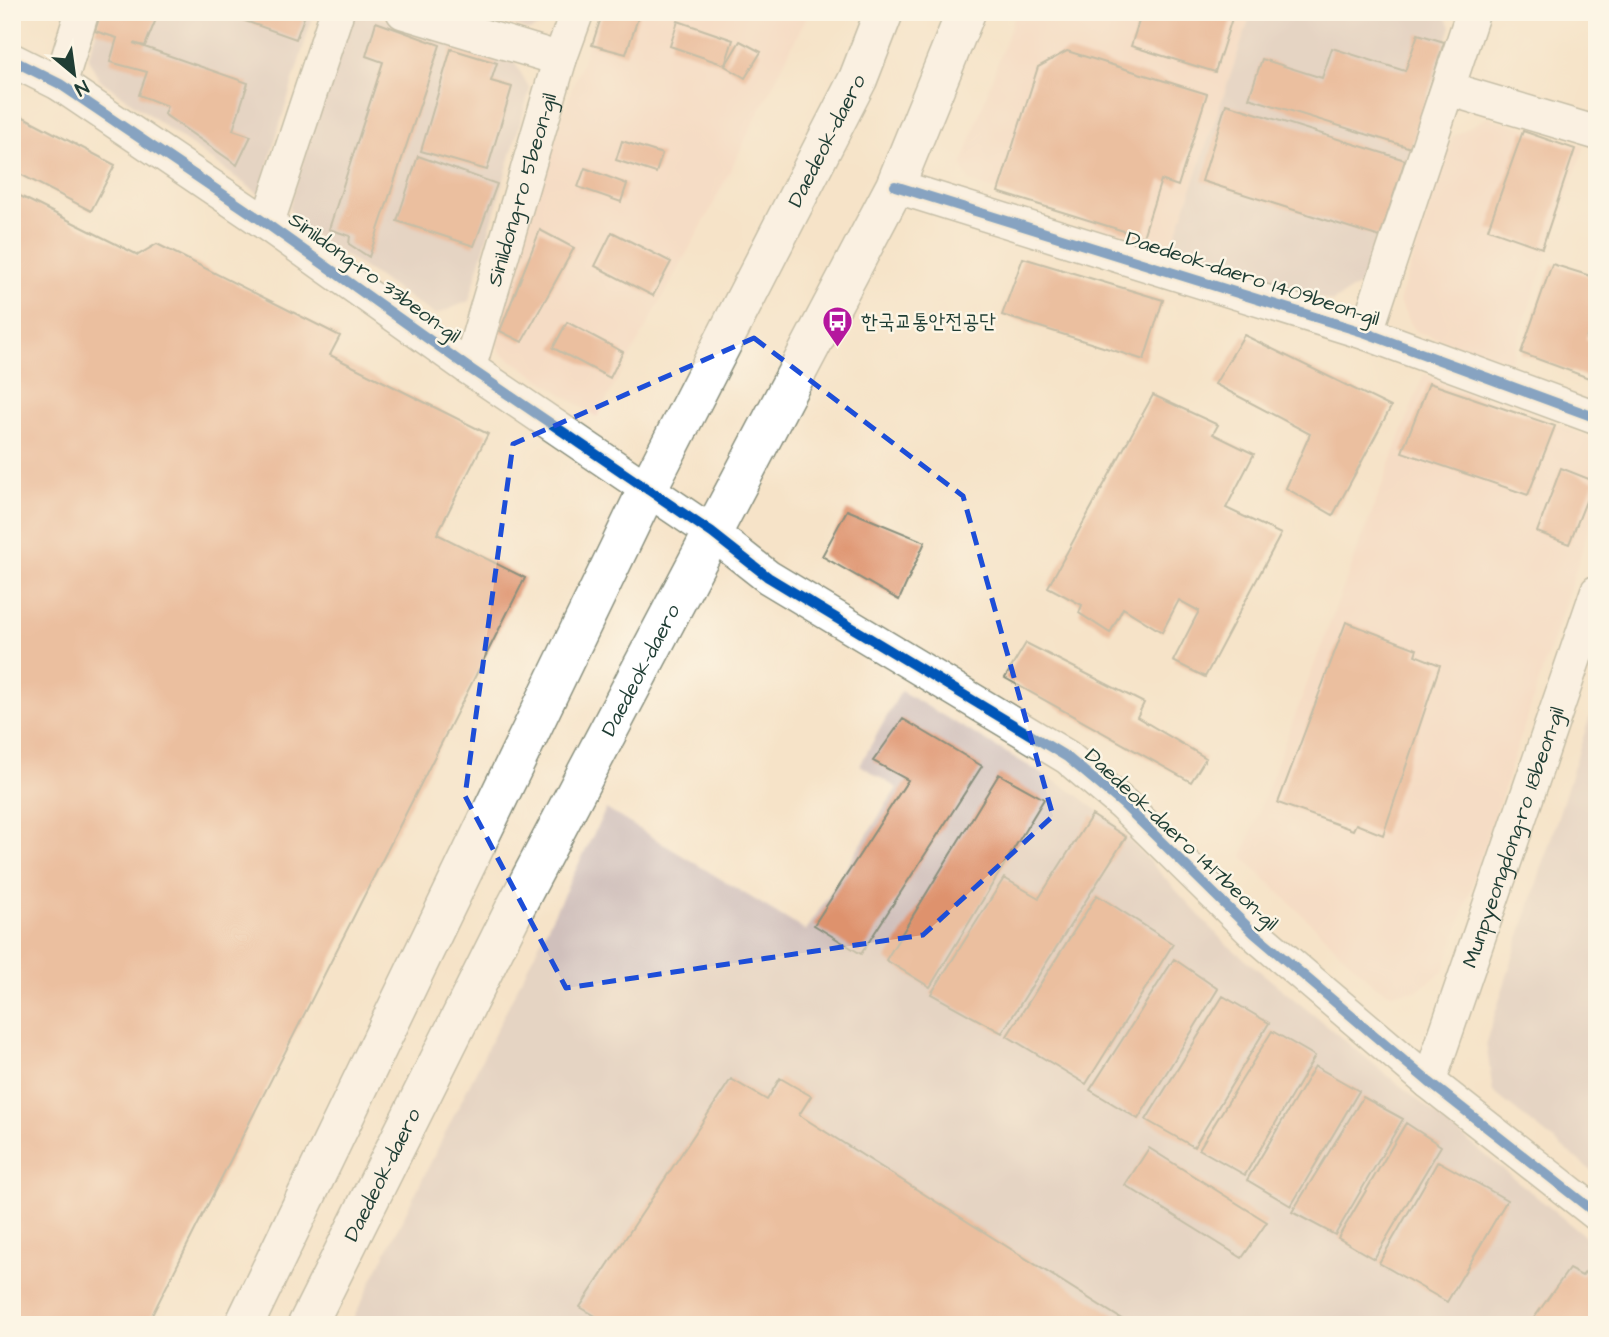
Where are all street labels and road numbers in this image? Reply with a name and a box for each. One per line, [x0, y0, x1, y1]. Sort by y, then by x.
street label: Daedeok-daero [781, 69, 873, 212]
street label: Sinildong-ro 5beon-gil [480, 90, 564, 290]
street label: Sinildong-ro 33beon-gil [281, 205, 467, 351]
street label: Daedeok-daero 1409beon-gil [1122, 224, 1383, 335]
street label: Daedeok-daero [594, 599, 688, 741]
street label: Munpyeongdong-ro 18beon-gil [1455, 703, 1572, 972]
street label: Daedeok-daero 1417beon-gil [1077, 742, 1285, 939]
street label: Daedeok-daero [337, 1103, 428, 1246]

